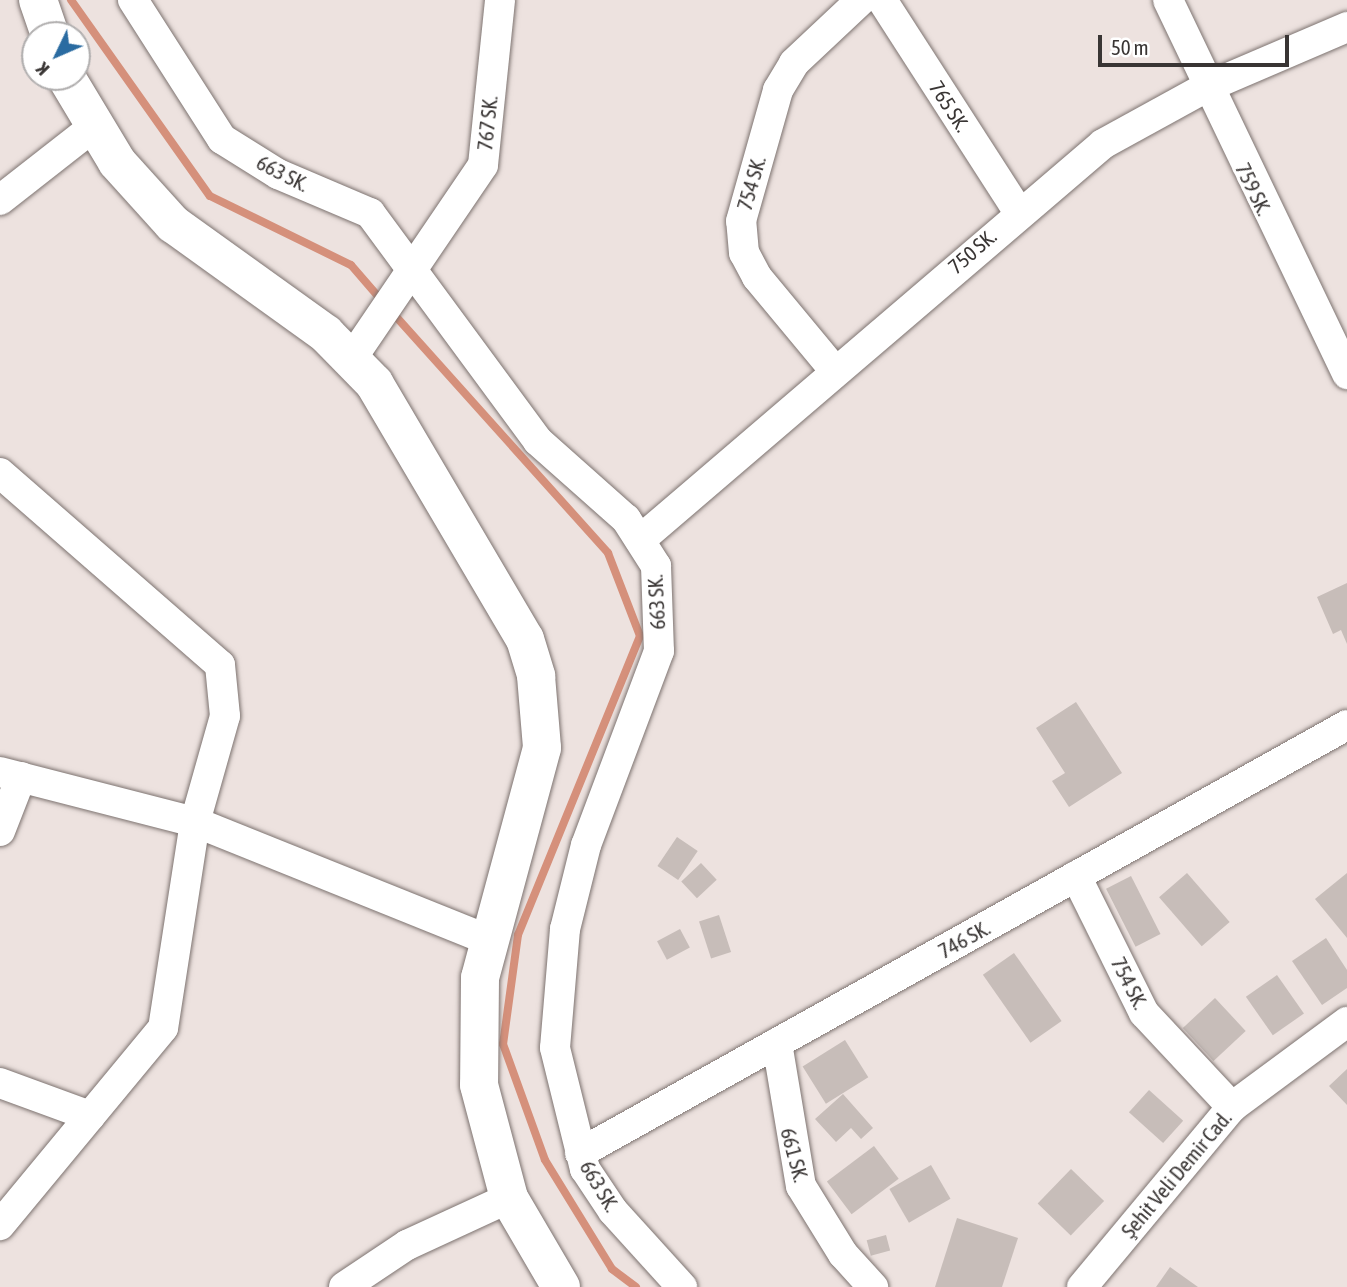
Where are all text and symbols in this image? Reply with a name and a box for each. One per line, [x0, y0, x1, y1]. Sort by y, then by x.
north arrow [21, 21, 91, 91]
scale bar [1102, 21, 1293, 65]
text: 50 m [1111, 35, 1149, 59]
text: K [31, 58, 53, 80]
street label: 765 SK. [924, 76, 976, 136]
street label: 767 SK. [472, 94, 502, 152]
street label: 663 SK. [253, 149, 313, 197]
street label: 754 SK. [731, 153, 771, 213]
street label: 759 SK. [1231, 159, 1277, 219]
street label: 750 SK. [943, 223, 1001, 279]
street label: 663 SK. [642, 574, 670, 630]
street label: 746 SK. [934, 915, 994, 963]
street label: 754 SK. [1106, 953, 1154, 1013]
street label: Şehit Veli Demir Cad. [1116, 1105, 1236, 1243]
street label: 661 SK. [776, 1125, 814, 1185]
street label: 663 SK. [575, 1156, 625, 1216]

